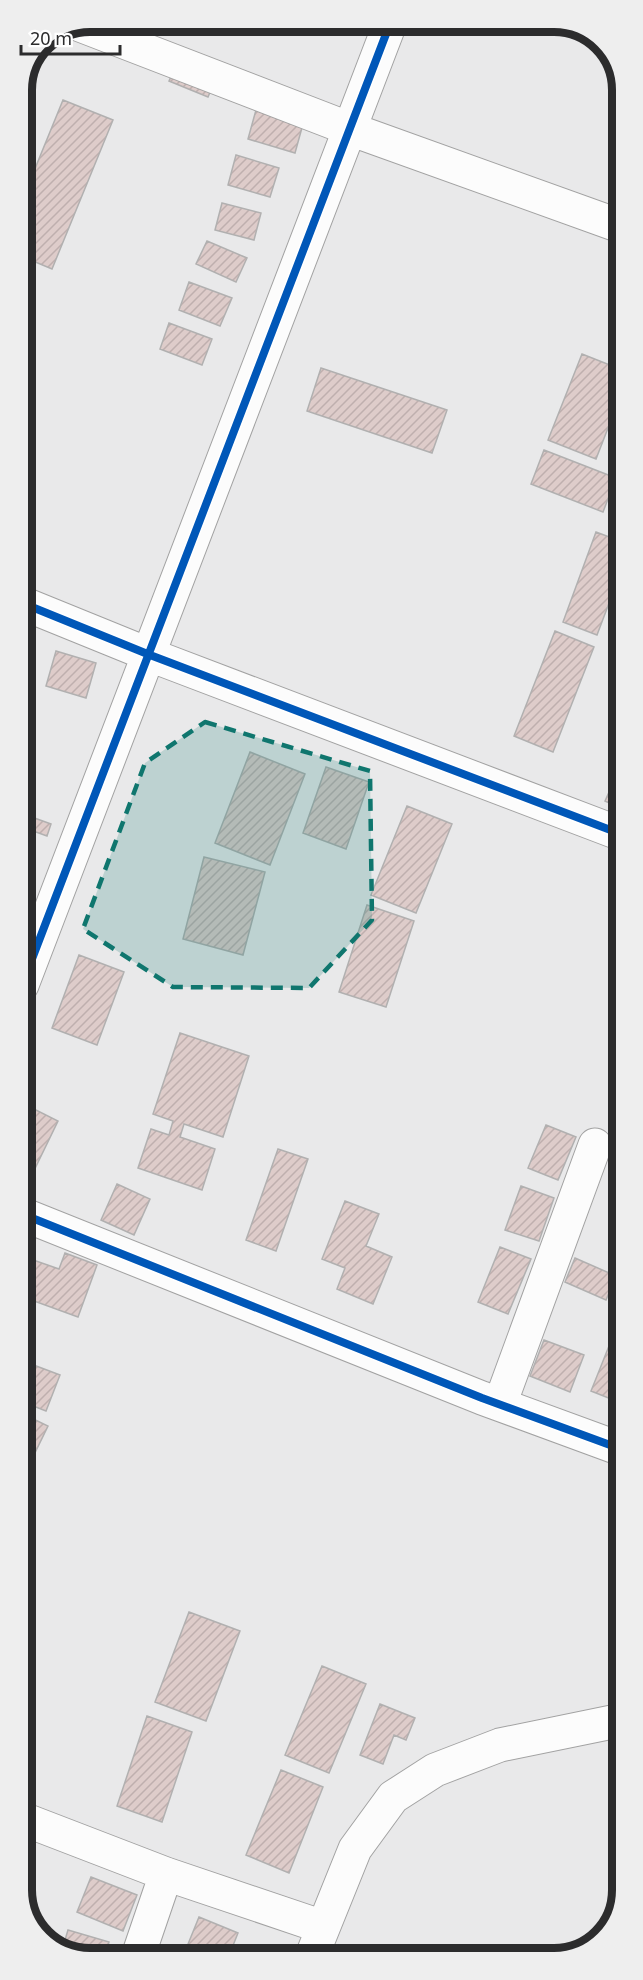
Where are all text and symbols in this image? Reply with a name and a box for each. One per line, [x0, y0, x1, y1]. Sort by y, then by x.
scale bar [21, 18, 120, 56]
text: 20 m [30, 26, 72, 50]

